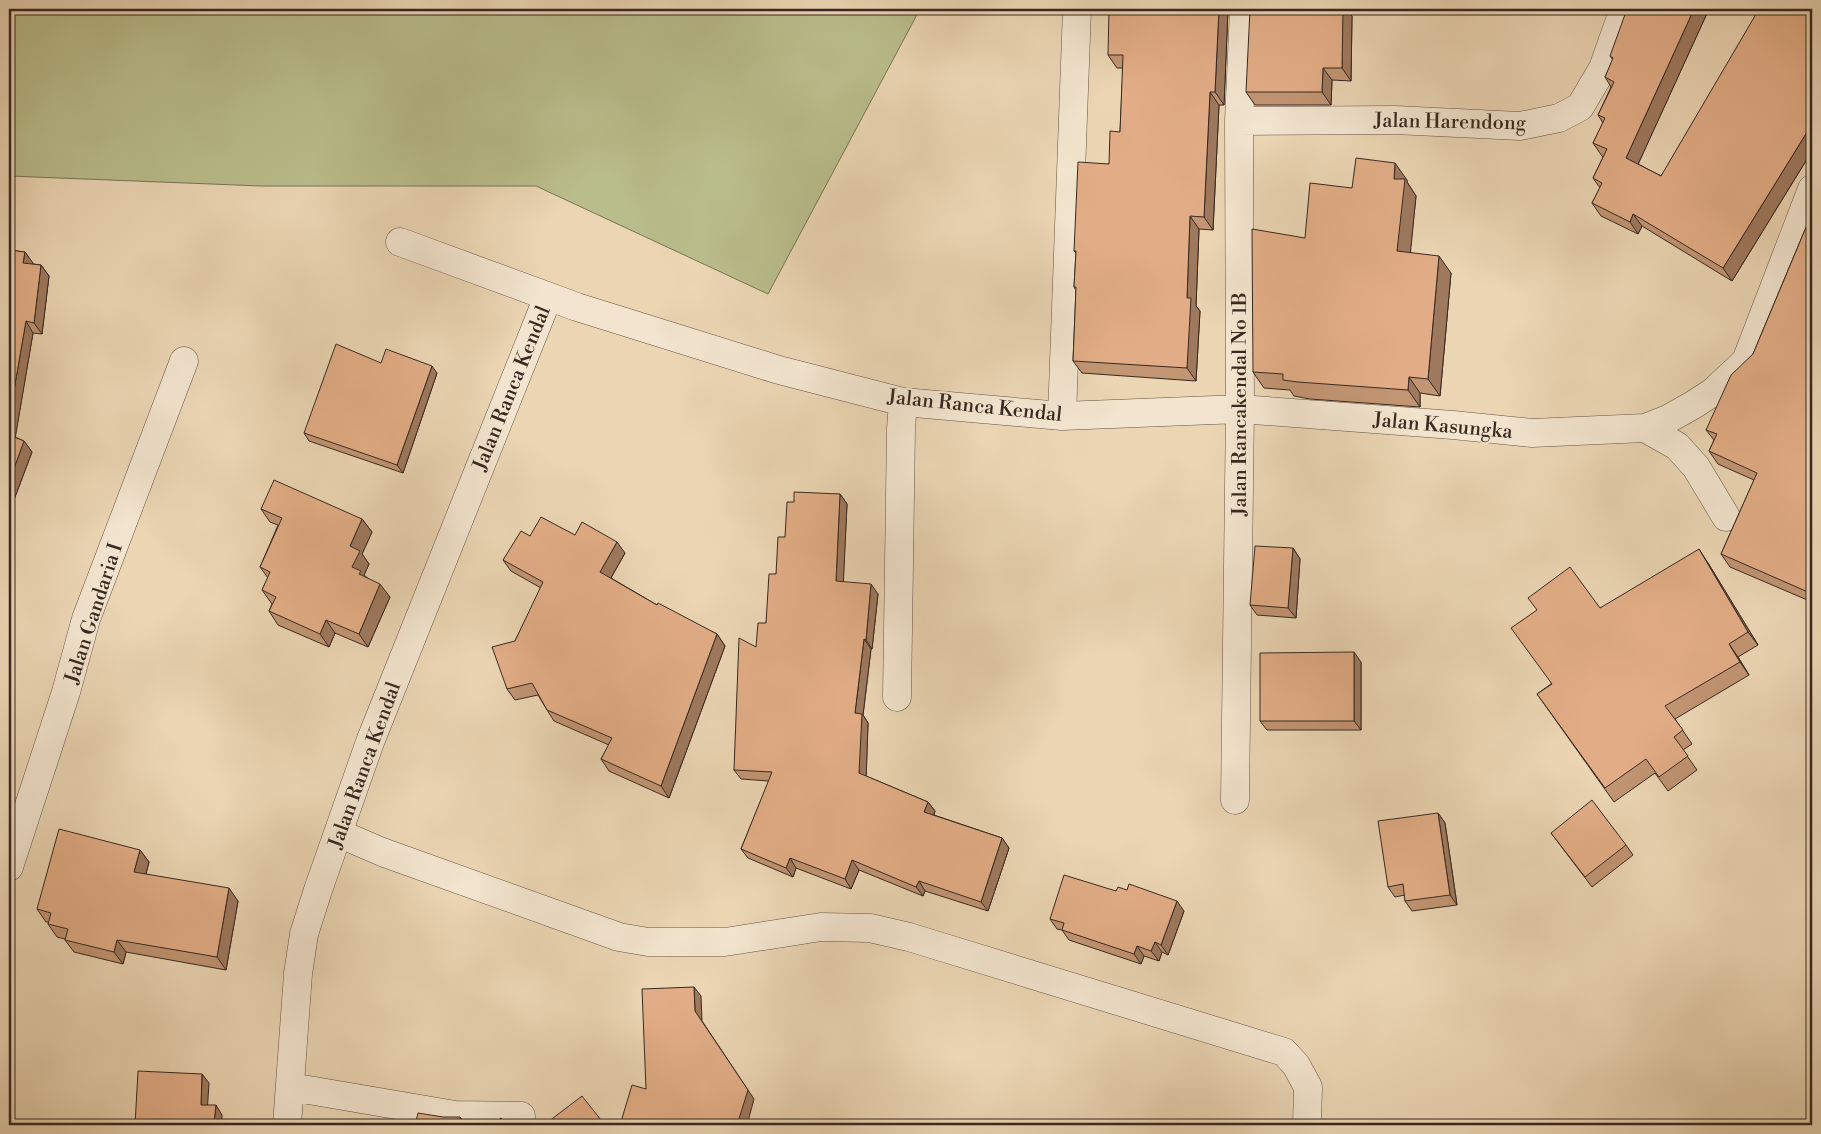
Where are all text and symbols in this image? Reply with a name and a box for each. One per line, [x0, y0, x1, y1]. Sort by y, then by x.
street label: Jalan Harendong [1373, 109, 1527, 136]
street label: Jalan Rancakendal No 1B [1228, 292, 1253, 517]
street label: Jalan Ranca Kendal [468, 303, 557, 475]
street label: Jalan Ranca Kendal [885, 385, 1063, 428]
street label: Jalan Kasungka [1371, 408, 1514, 445]
street label: Jalan Gandaria I [60, 540, 129, 688]
street label: Jalan Ranca Kendal [323, 679, 407, 853]

